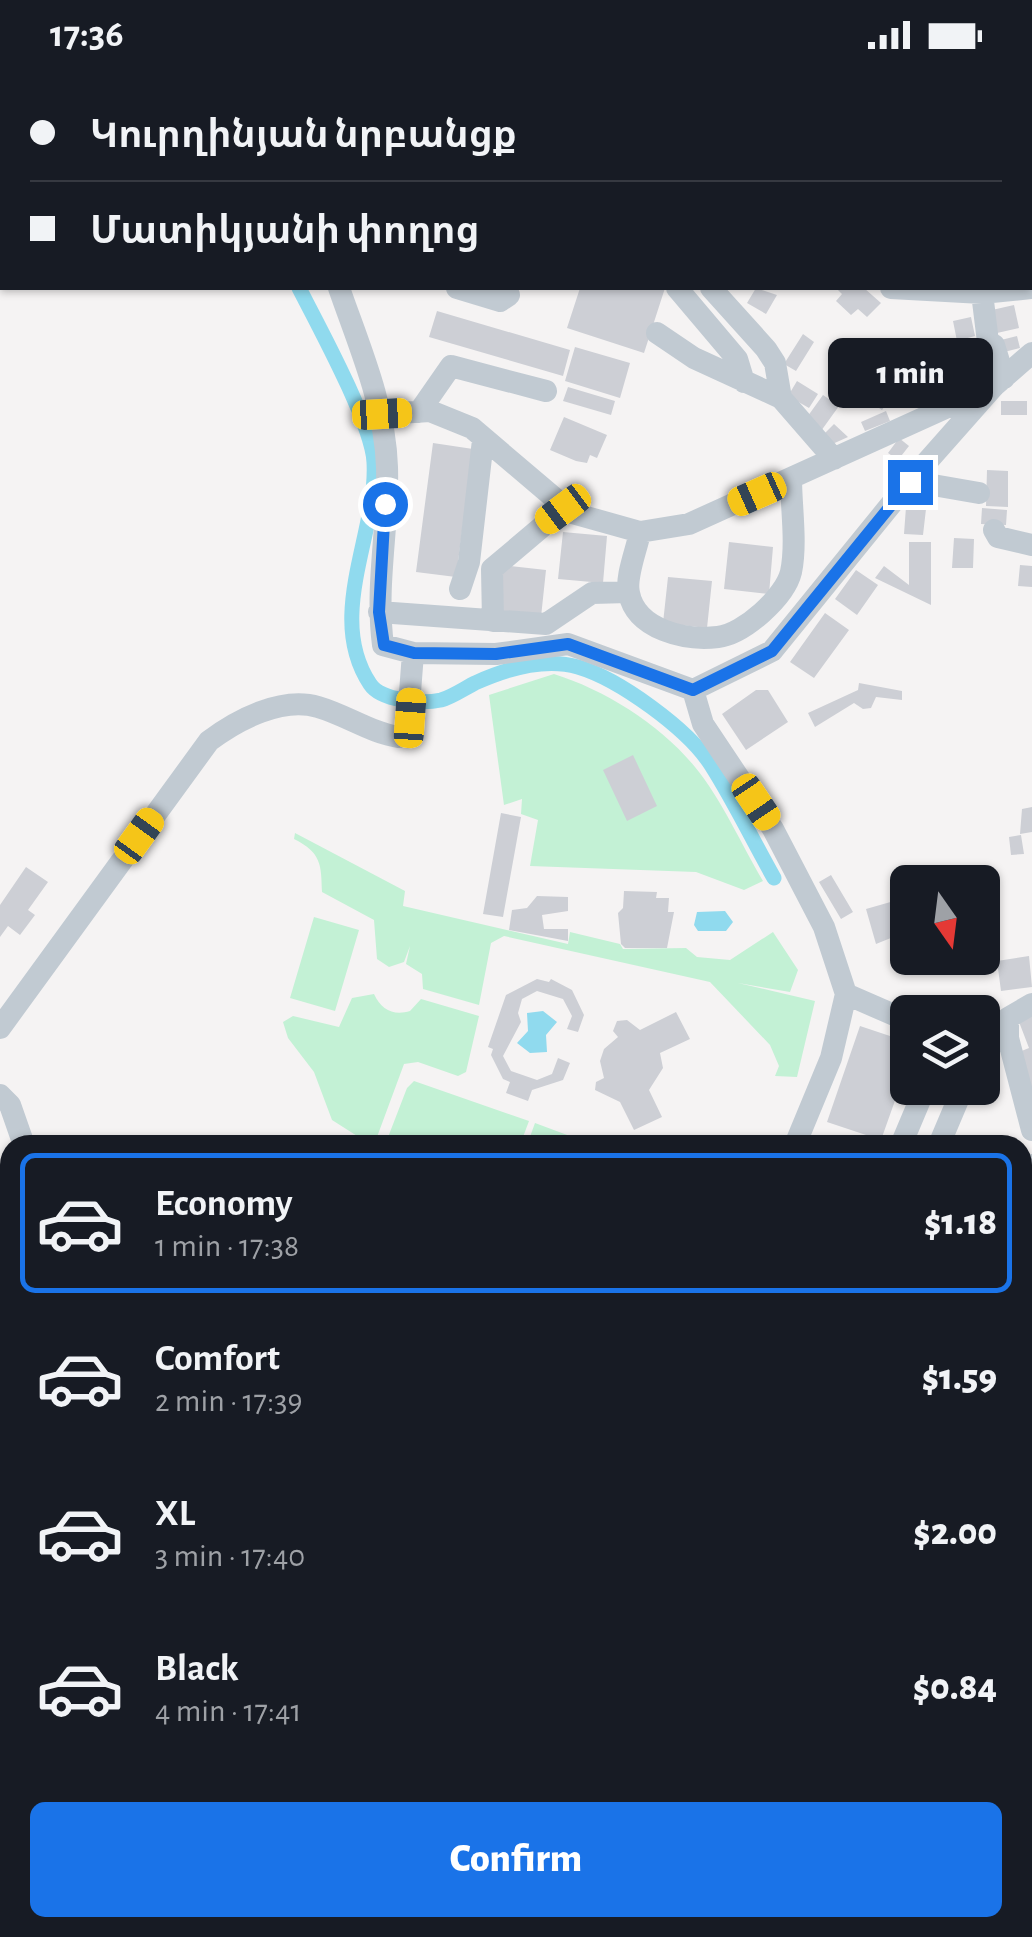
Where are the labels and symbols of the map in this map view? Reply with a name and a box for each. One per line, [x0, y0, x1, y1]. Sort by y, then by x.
callout: 1 min [828, 337, 992, 407]
car [351, 397, 413, 431]
route end [888, 460, 933, 505]
car [723, 468, 791, 520]
car [530, 479, 596, 539]
route start [363, 482, 408, 527]
car [393, 687, 427, 749]
car [727, 769, 785, 835]
car [109, 803, 169, 869]
north arrow [890, 865, 1000, 975]

